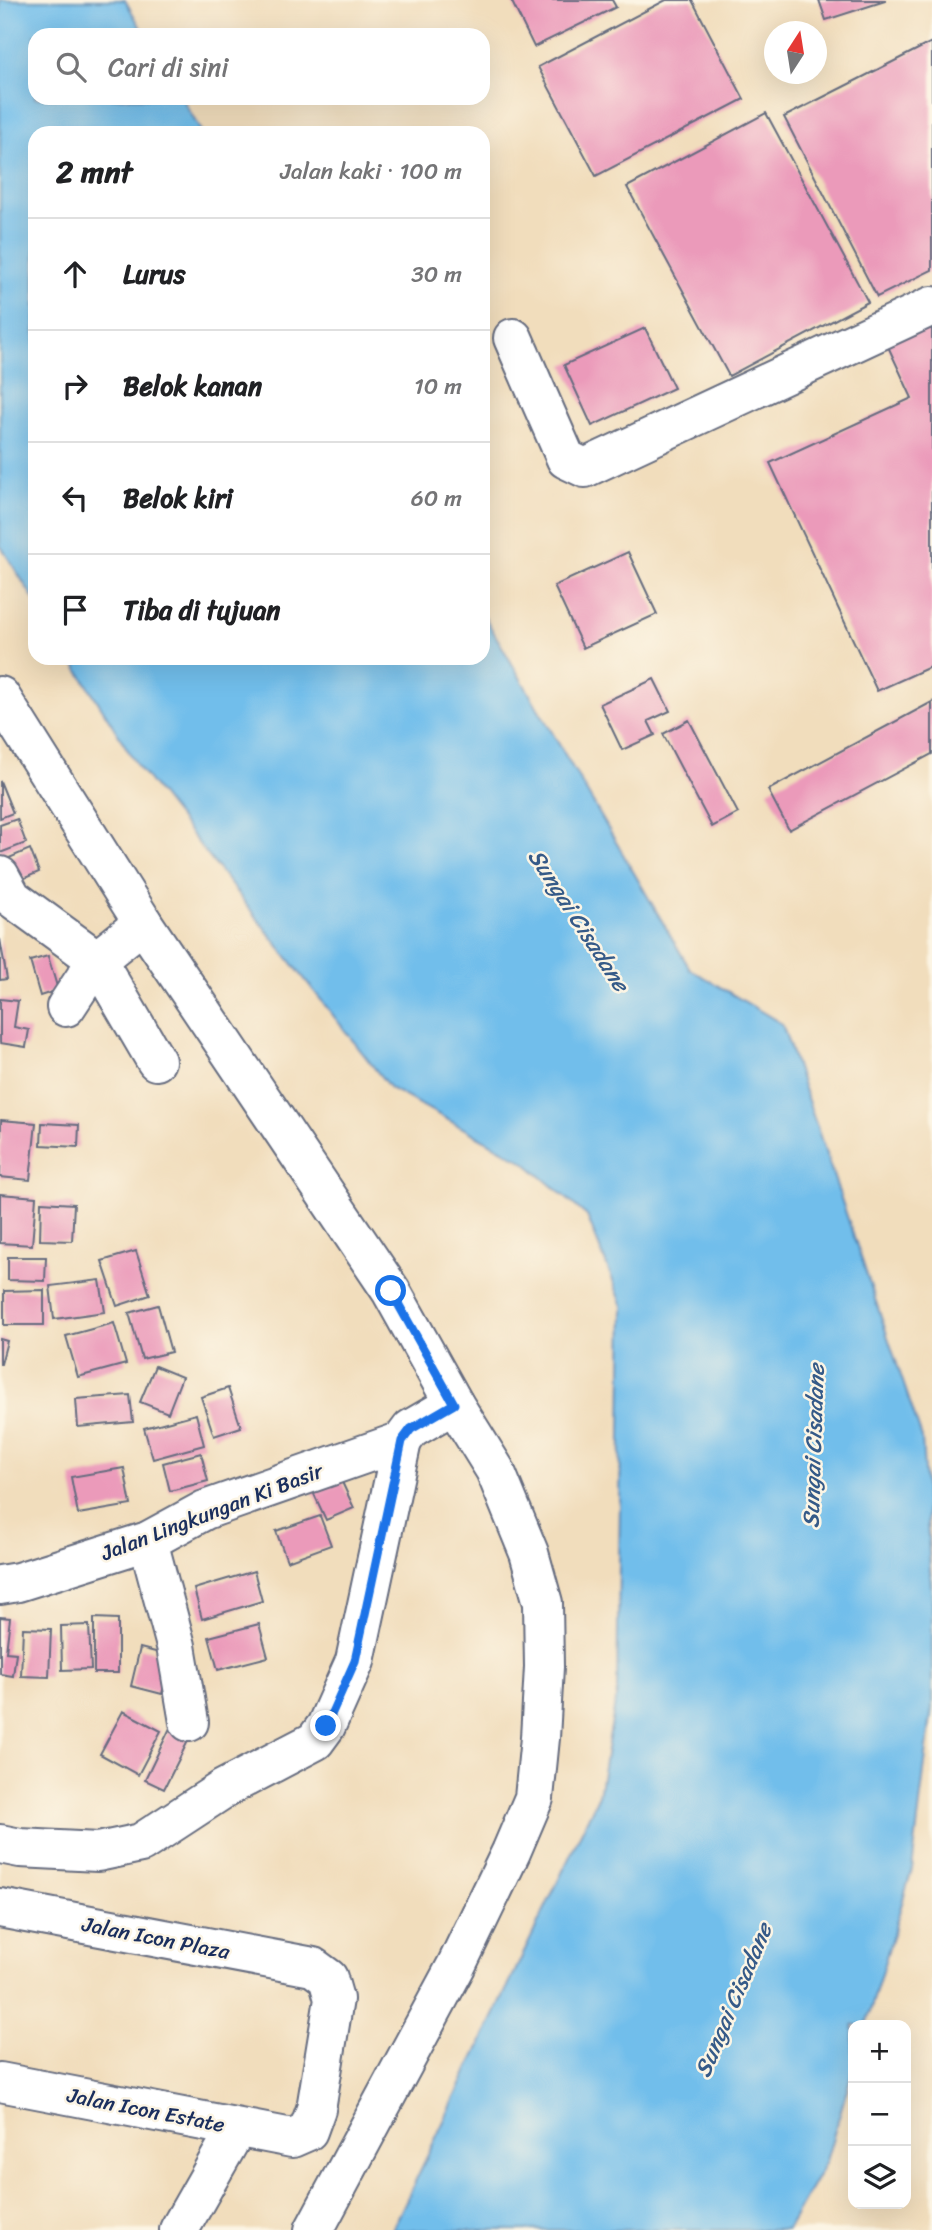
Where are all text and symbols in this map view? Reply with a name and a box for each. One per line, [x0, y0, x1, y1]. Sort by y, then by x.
north arrow [764, 21, 827, 84]
search box [28, 28, 490, 105]
text: Cari di sini [108, 44, 229, 90]
icon: search [52, 48, 90, 86]
text: 2 mnt [56, 145, 132, 199]
text: Jalan kaki · 100 m [280, 151, 462, 192]
text: Lurus [123, 251, 186, 297]
text: 30 m [411, 254, 462, 295]
icon: ahead [56, 255, 94, 293]
text: Belok kanan [123, 363, 262, 409]
text: 10 m [414, 366, 462, 407]
icon: right [56, 367, 94, 405]
text: Belok kiri [123, 475, 233, 521]
text: 60 m [411, 478, 462, 519]
icon: left [56, 479, 94, 517]
text: Tiba di tujuan [123, 587, 280, 633]
icon: arrive [56, 591, 94, 629]
water label: Sungai Cisadane [517, 840, 642, 1002]
route start [375, 1275, 406, 1306]
water label: Sungai Cisadane [790, 1361, 837, 1529]
street label: Jalan Lingkungan Ki Basir [95, 1452, 330, 1572]
route end [310, 1710, 341, 1741]
street label: Jalan Icon Plaza [78, 1905, 233, 1971]
water label: Sungai Cisadane [683, 1915, 785, 2084]
map controls [848, 2020, 911, 2209]
button: + [848, 2020, 911, 2083]
street label: Jalan Icon Estate [63, 2076, 228, 2144]
button: − [848, 2083, 911, 2146]
button: layers [848, 2146, 911, 2209]

